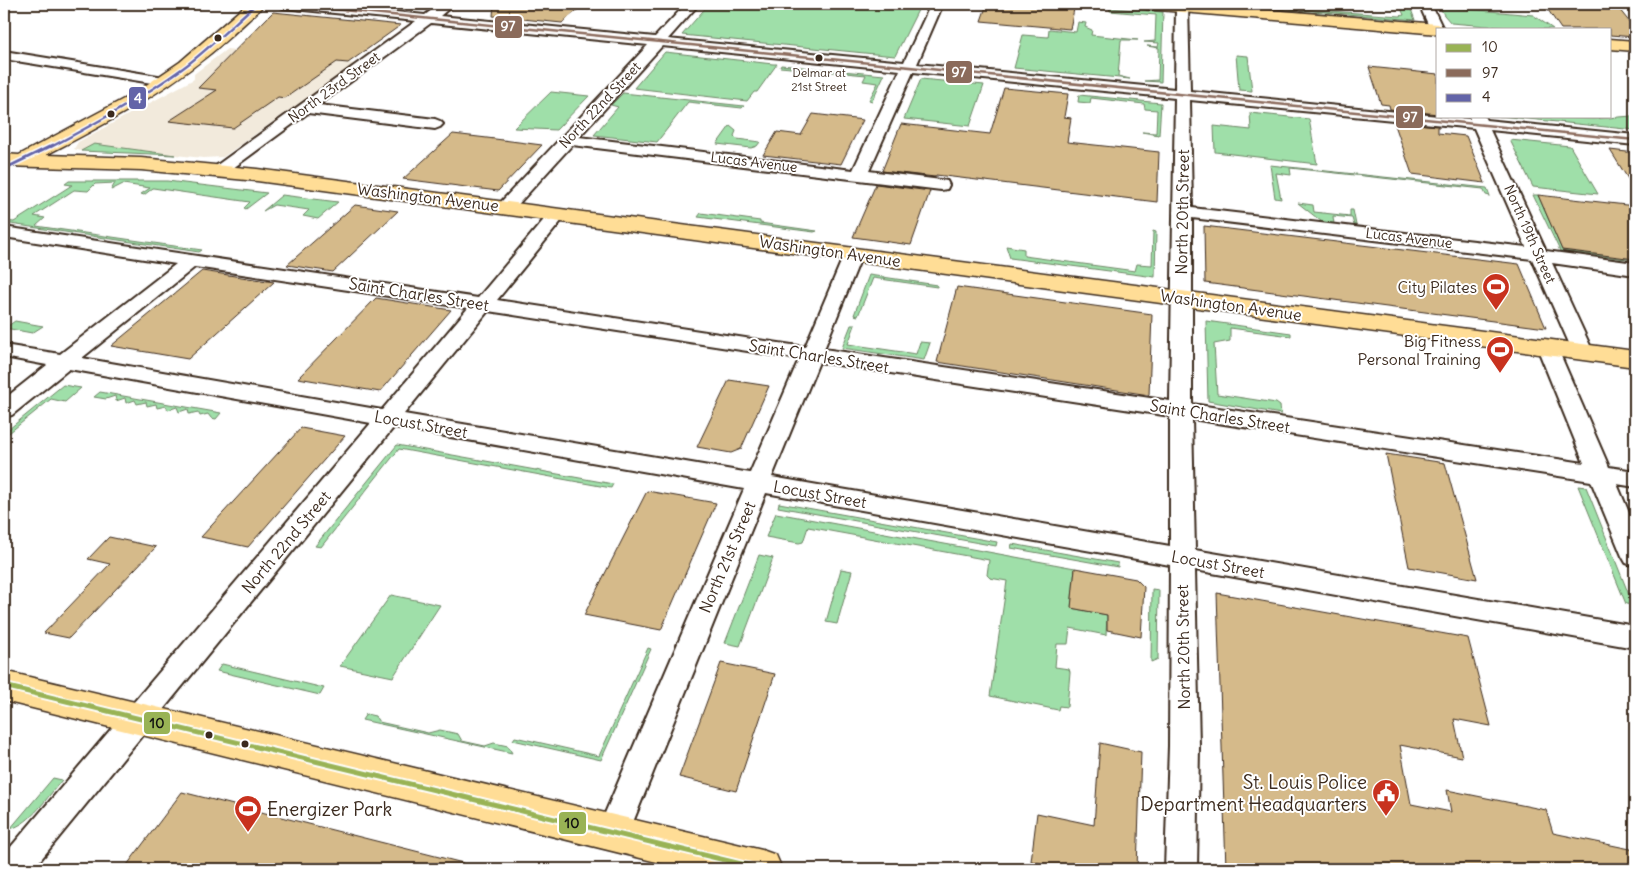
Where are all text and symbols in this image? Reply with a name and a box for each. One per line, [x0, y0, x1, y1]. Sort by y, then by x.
line badge: 97 [494, 15, 523, 39]
text: 97 [501, 17, 516, 35]
legend [1436, 28, 1612, 118]
unlabelled marker [213, 33, 223, 43]
text: 10 [1482, 37, 1498, 56]
street label: North 23rd Street [284, 47, 384, 126]
marker: Delmar at 21st Street [814, 53, 824, 63]
street label: North 22nd Street [555, 58, 645, 152]
line badge: 97 [945, 60, 973, 84]
text: 97 [952, 63, 967, 81]
text: 97 [1482, 63, 1498, 82]
place label: Delmar at 21st Street [791, 65, 847, 94]
line badge: 4 [128, 86, 147, 110]
text: 4 [1482, 87, 1491, 106]
text: 4 [134, 89, 142, 107]
line badge: 97 [1395, 105, 1424, 129]
text: 97 [1403, 108, 1418, 126]
unlabelled marker [106, 109, 116, 119]
street label: Lucas Avenue [710, 148, 798, 176]
street label: North 20th Street [1171, 149, 1193, 275]
street label: Washington Avenue [356, 178, 500, 216]
street label: North 19th Street [1500, 182, 1560, 286]
street label: Lucas Avenue [1365, 224, 1453, 252]
street label: Washington Avenue [758, 231, 902, 271]
sports icon: City Pilates [1481, 272, 1511, 311]
street label: Saint Charles Street [348, 273, 491, 315]
place label: City Pilates [1398, 277, 1477, 297]
street label: Washington Avenue [1159, 285, 1303, 325]
place label: Big Fitness Personal Training [1357, 331, 1481, 369]
street label: Saint Charles Street [748, 335, 891, 377]
sports icon: Big Fitness Personal Training [1485, 335, 1515, 374]
street label: Saint Charles Street [1149, 395, 1292, 437]
street label: Locust Street [373, 406, 470, 442]
street label: Locust Street [772, 476, 869, 512]
street label: North 22nd Street [237, 486, 335, 597]
street label: North 21st Street [695, 498, 760, 616]
street label: Locust Street [1170, 546, 1267, 582]
street label: North 20th Street [1172, 584, 1194, 710]
line badge: 10 [143, 711, 171, 735]
text: 10 [150, 714, 164, 732]
unlabelled marker [204, 730, 214, 740]
unlabelled marker [240, 739, 250, 749]
place label: St. Louis Police Department Headquarters [1140, 770, 1367, 816]
public building icon: St. Louis Police Department Headquarters [1371, 778, 1401, 817]
sports icon: Energizer Park [233, 794, 263, 833]
place label: Energizer Park [267, 797, 393, 821]
line badge: 10 [558, 811, 587, 835]
text: 10 [565, 814, 579, 832]

